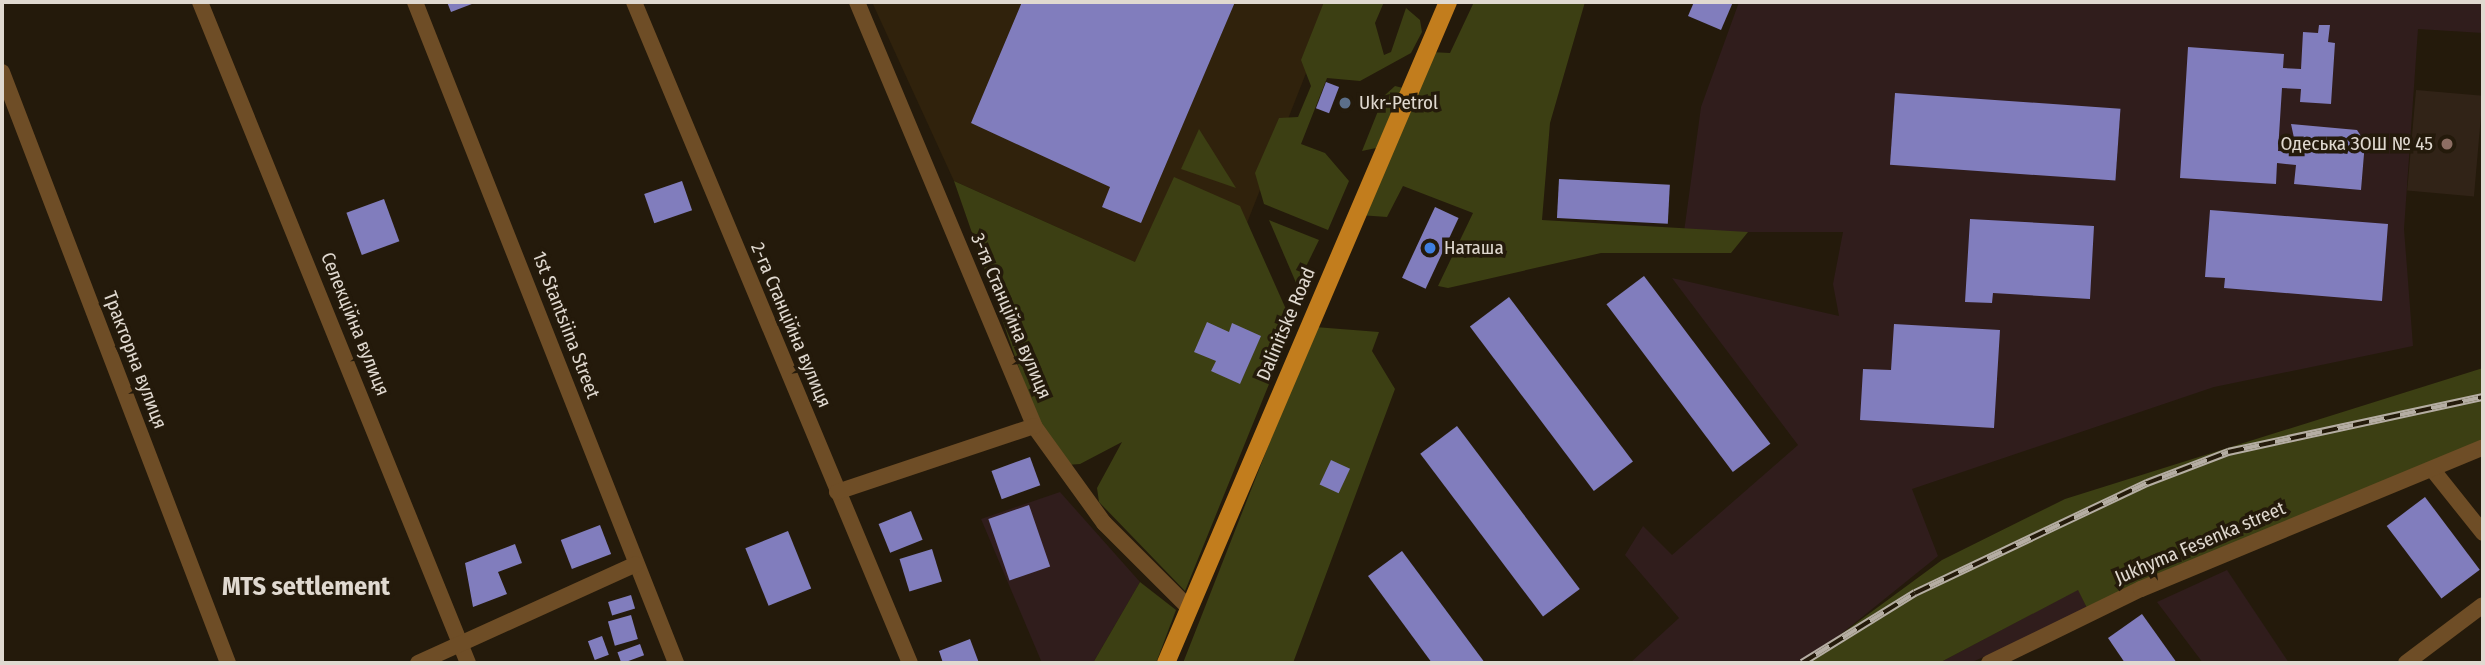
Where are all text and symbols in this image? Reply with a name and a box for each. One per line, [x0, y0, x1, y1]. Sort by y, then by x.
place label: Ukr-Petrol [1359, 92, 1438, 114]
marker: Ukr-Petrol [1337, 95, 1353, 111]
place label: Одеська ЗОШ № 45 [2281, 133, 2433, 155]
marker: Одеська ЗОШ № 45 [2439, 136, 2455, 152]
street label: 3-тя Станційна вулиця [966, 230, 1056, 402]
place label: Наташа [1444, 237, 1504, 259]
street label: 2-га Станційна вулиця [746, 239, 836, 411]
marker: Наташа [1422, 240, 1438, 256]
street label: 1st Stantsiina Street [528, 248, 604, 402]
street label: Селекційна вулиця [316, 249, 394, 399]
street label: Dalinitske Road [1252, 264, 1320, 384]
street label: Тракторна вулиця [98, 288, 172, 432]
street label: Jukhyma Fesenka street [2111, 497, 2289, 589]
district label: MTS settlement [222, 571, 390, 603]

